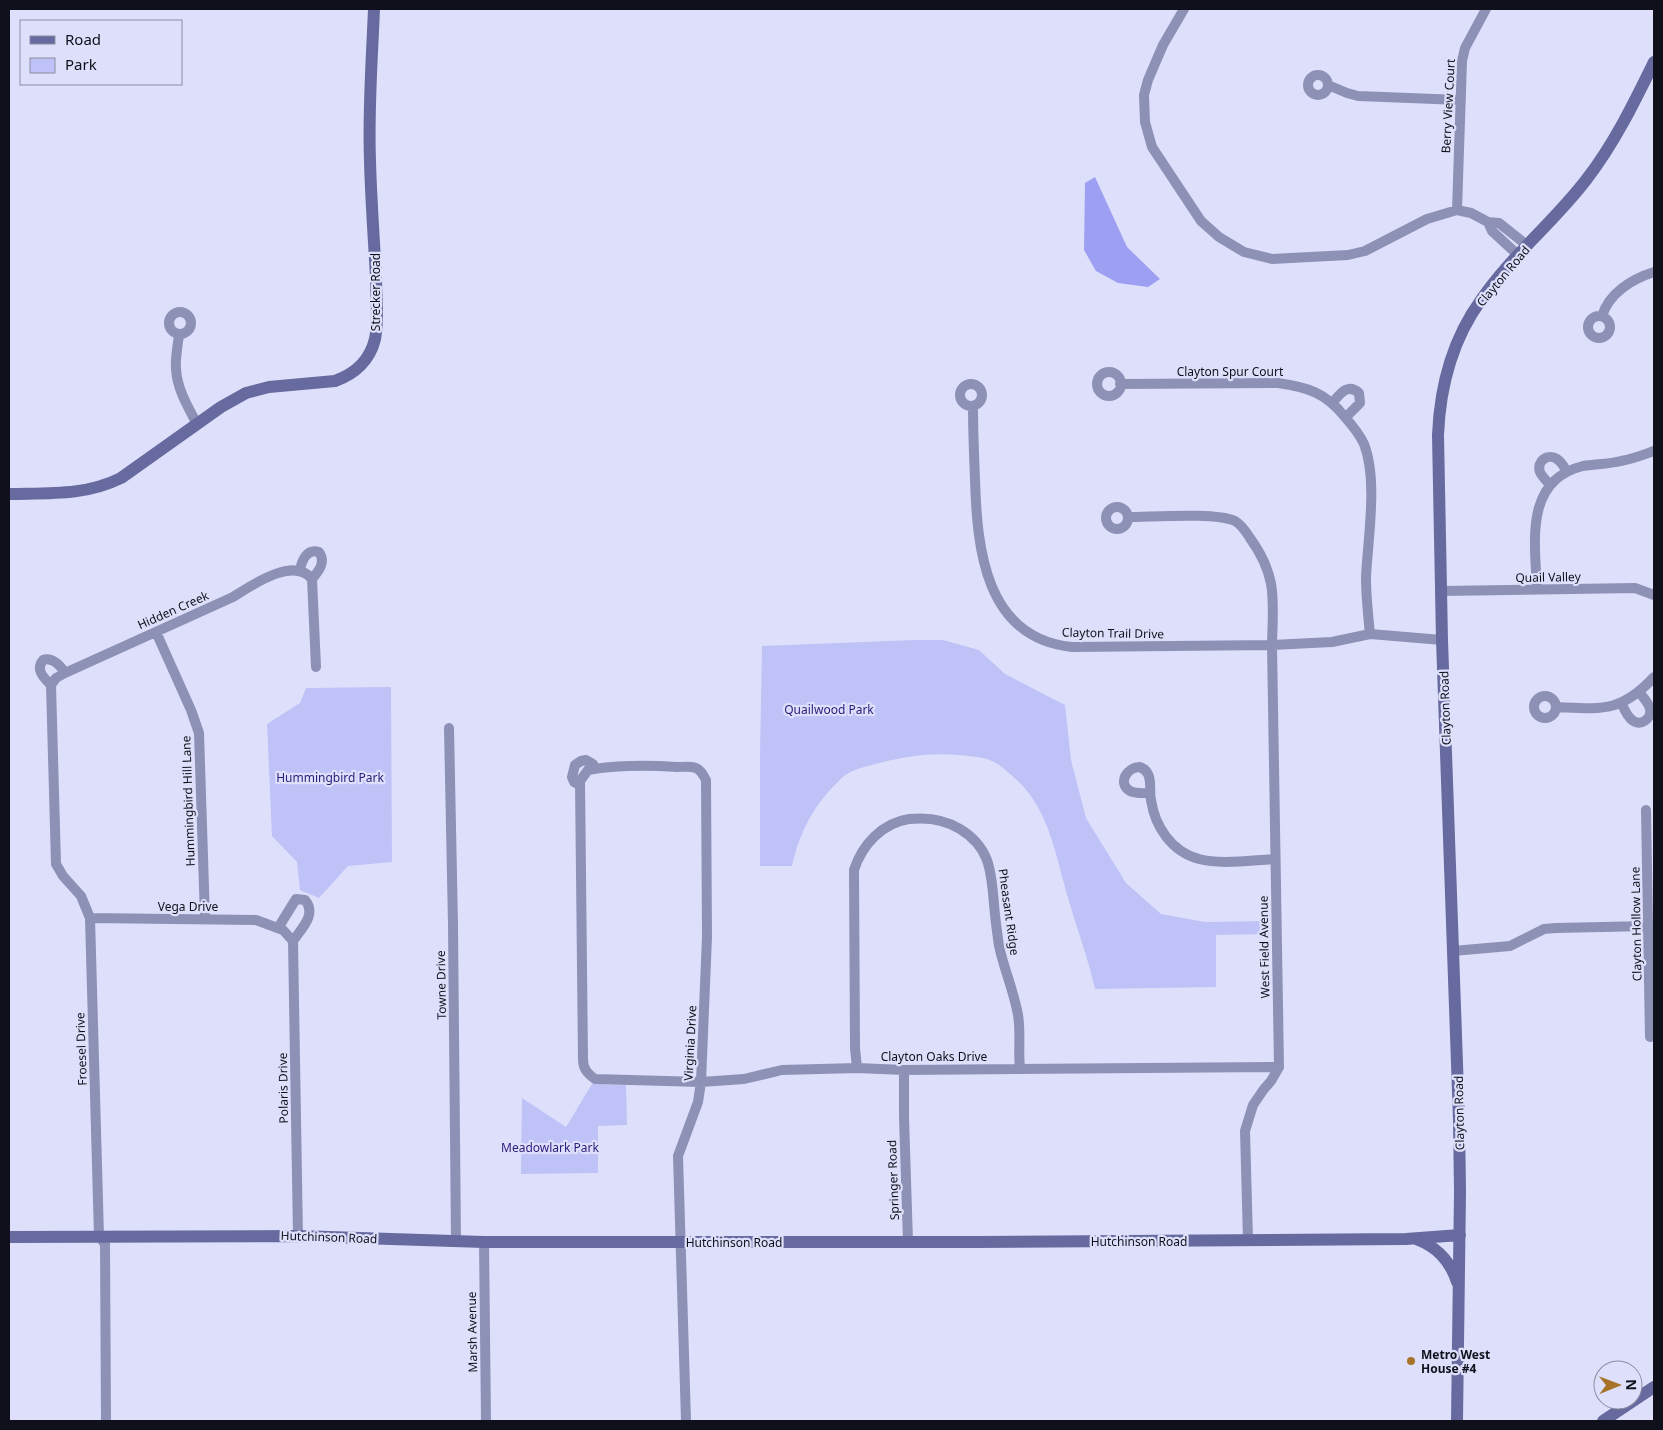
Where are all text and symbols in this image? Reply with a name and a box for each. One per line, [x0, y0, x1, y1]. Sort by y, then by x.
legend [20, 20, 182, 85]
text: Road [65, 29, 101, 49]
text: Park [65, 54, 97, 74]
street label: Berry View Court [1437, 58, 1459, 154]
street label: Clayton Road [1473, 242, 1533, 310]
street label: Strecker Road [367, 253, 384, 331]
street label: Clayton Spur Court [1177, 363, 1284, 380]
street label: Quail Valley [1515, 568, 1582, 586]
street label: Hidden Creek [135, 586, 212, 633]
street label: Clayton Trail Drive [1062, 624, 1164, 642]
street label: Clayton Road [1435, 670, 1455, 746]
park label: Quailwood Park [784, 701, 874, 718]
street label: Hummingbird Hill Lane [177, 735, 199, 867]
park label: Hummingbird Park [276, 769, 384, 786]
street label: Clayton Hollow Lane [1626, 866, 1646, 982]
street label: Pheasant Ridge [994, 867, 1024, 957]
street label: West Field Avenue [1255, 895, 1273, 998]
street label: Vega Drive [158, 898, 219, 915]
street label: Towne Drive [432, 950, 450, 1020]
street label: Virginia Drive [680, 1005, 700, 1081]
street label: Froesel Drive [71, 1012, 91, 1086]
street label: Clayton Oaks Drive [881, 1048, 988, 1065]
street label: Polaris Drive [274, 1052, 292, 1124]
street label: Clayton Road [1450, 1076, 1468, 1150]
park label: Meadowlark Park [501, 1139, 600, 1156]
street label: Springer Road [883, 1139, 903, 1221]
street label: Hutchinson Road [280, 1227, 378, 1247]
street label: Hutchinson Road [1091, 1233, 1187, 1250]
street label: Hutchinson Road [686, 1234, 782, 1251]
street label: Marsh Avenue [463, 1291, 481, 1373]
place label: Metro West House #4 [1421, 1346, 1490, 1377]
marker: Metro West House #4 [1405, 1355, 1417, 1367]
north arrow [1593, 1360, 1643, 1410]
text: N [1622, 1379, 1641, 1391]

